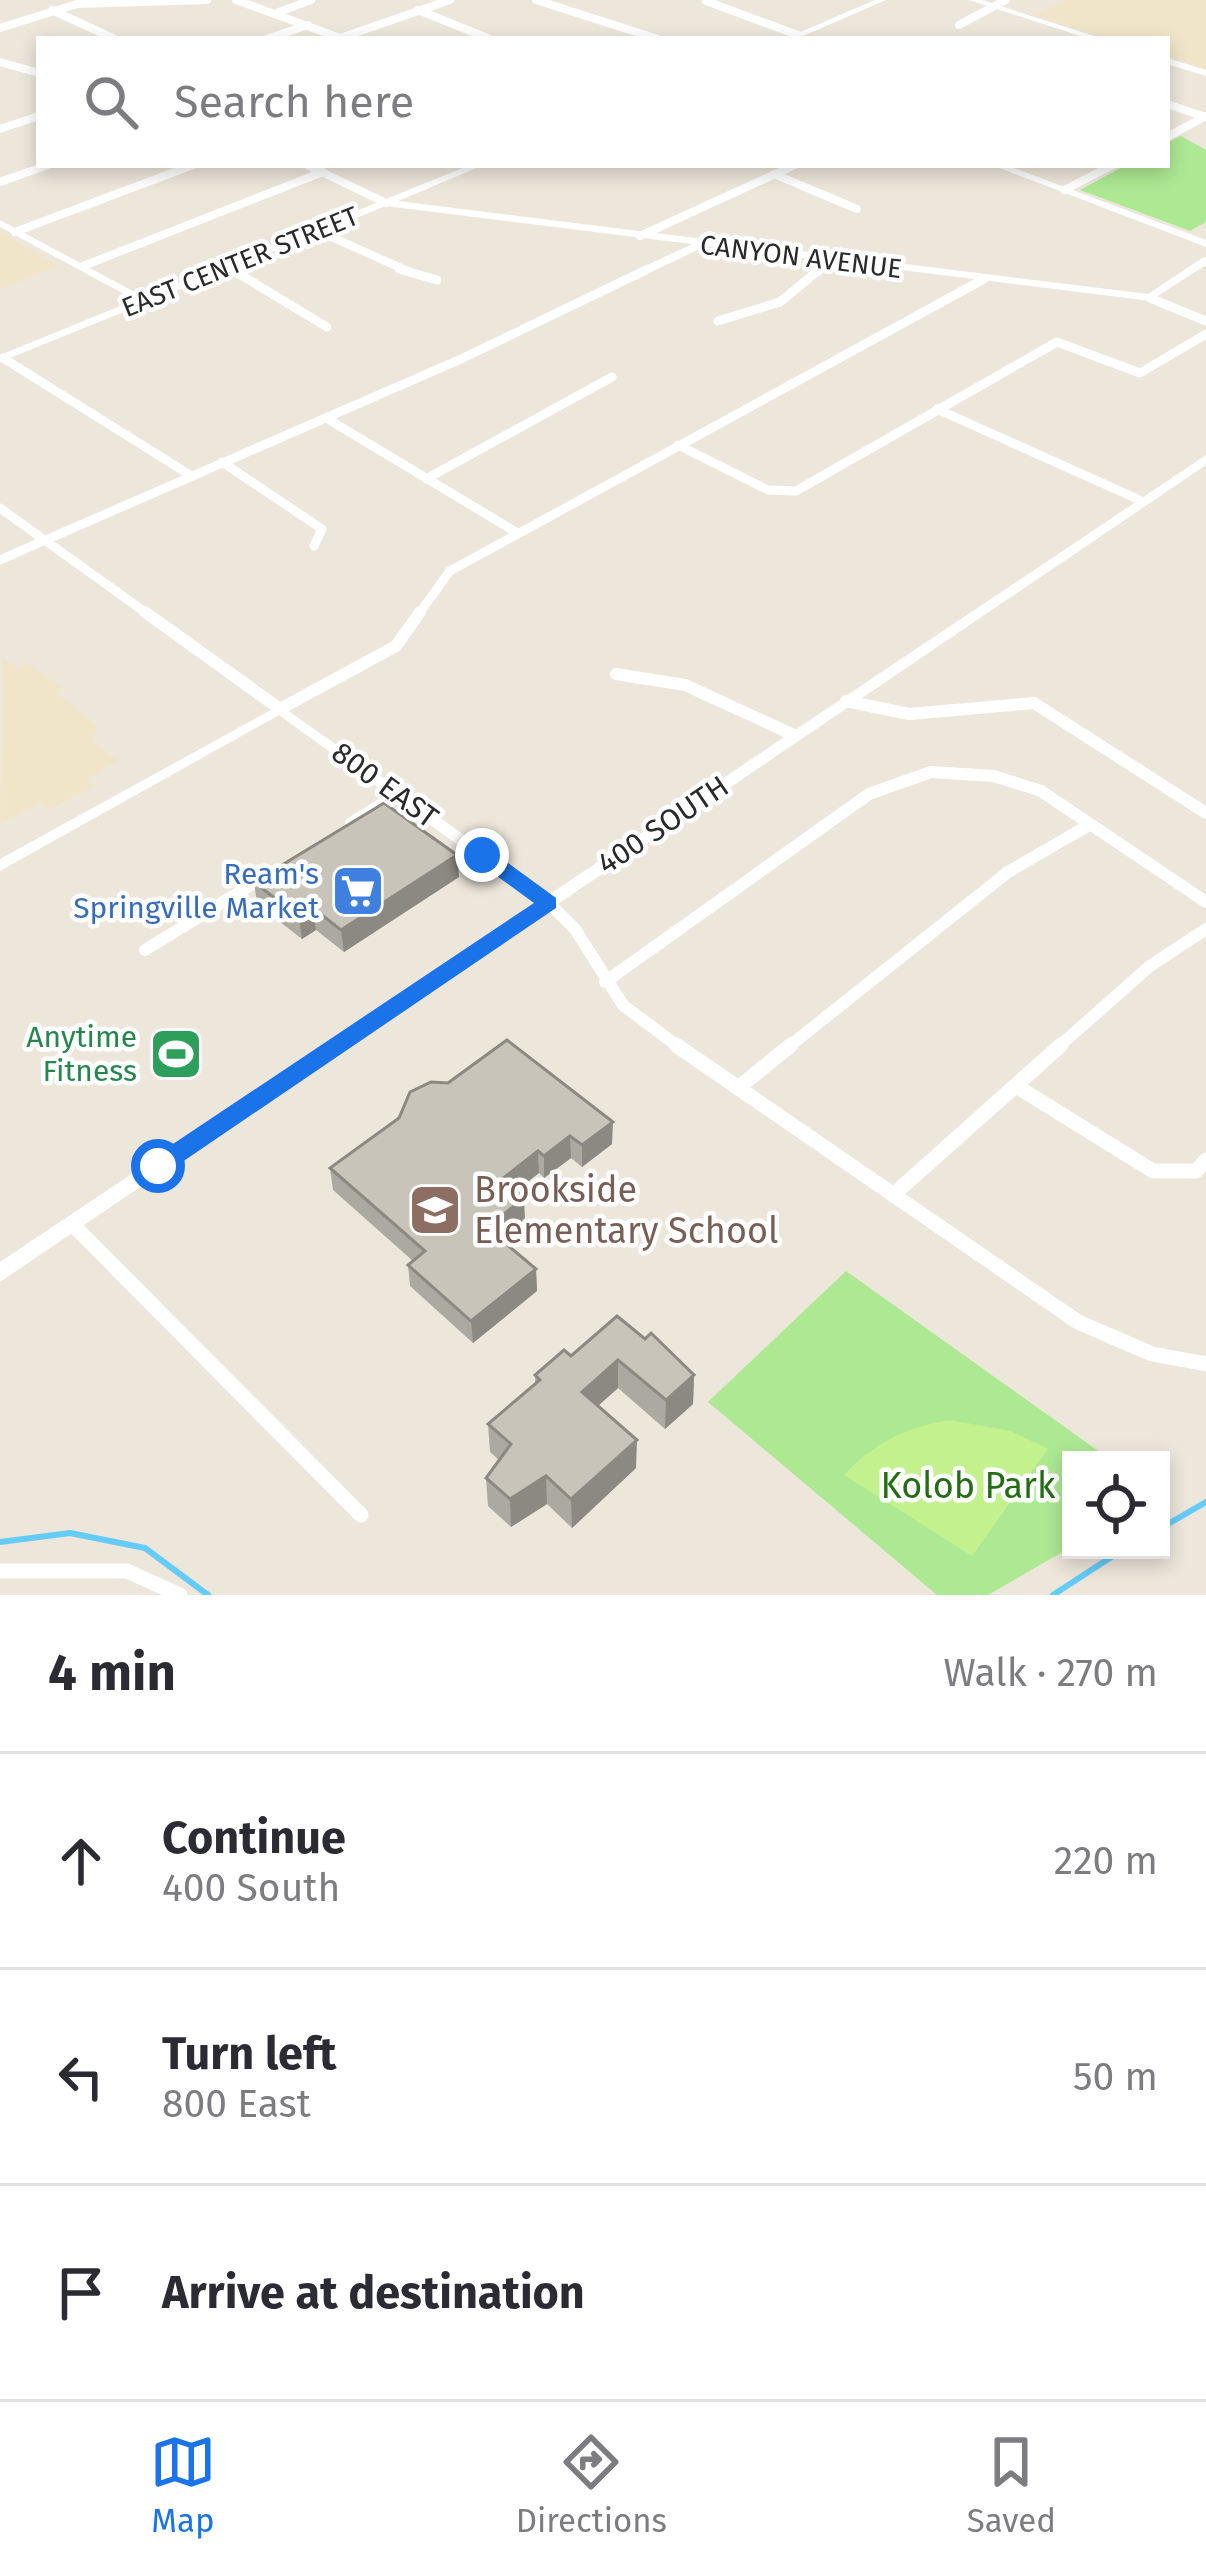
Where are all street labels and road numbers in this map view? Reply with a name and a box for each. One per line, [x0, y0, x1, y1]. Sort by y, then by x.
street label: EAST CENTER STREET [117, 200, 363, 324]
street label: CANYON AVENUE [698, 229, 904, 285]
street label: 800 EAST [325, 734, 445, 836]
street label: 400 SOUTH [591, 768, 735, 882]

